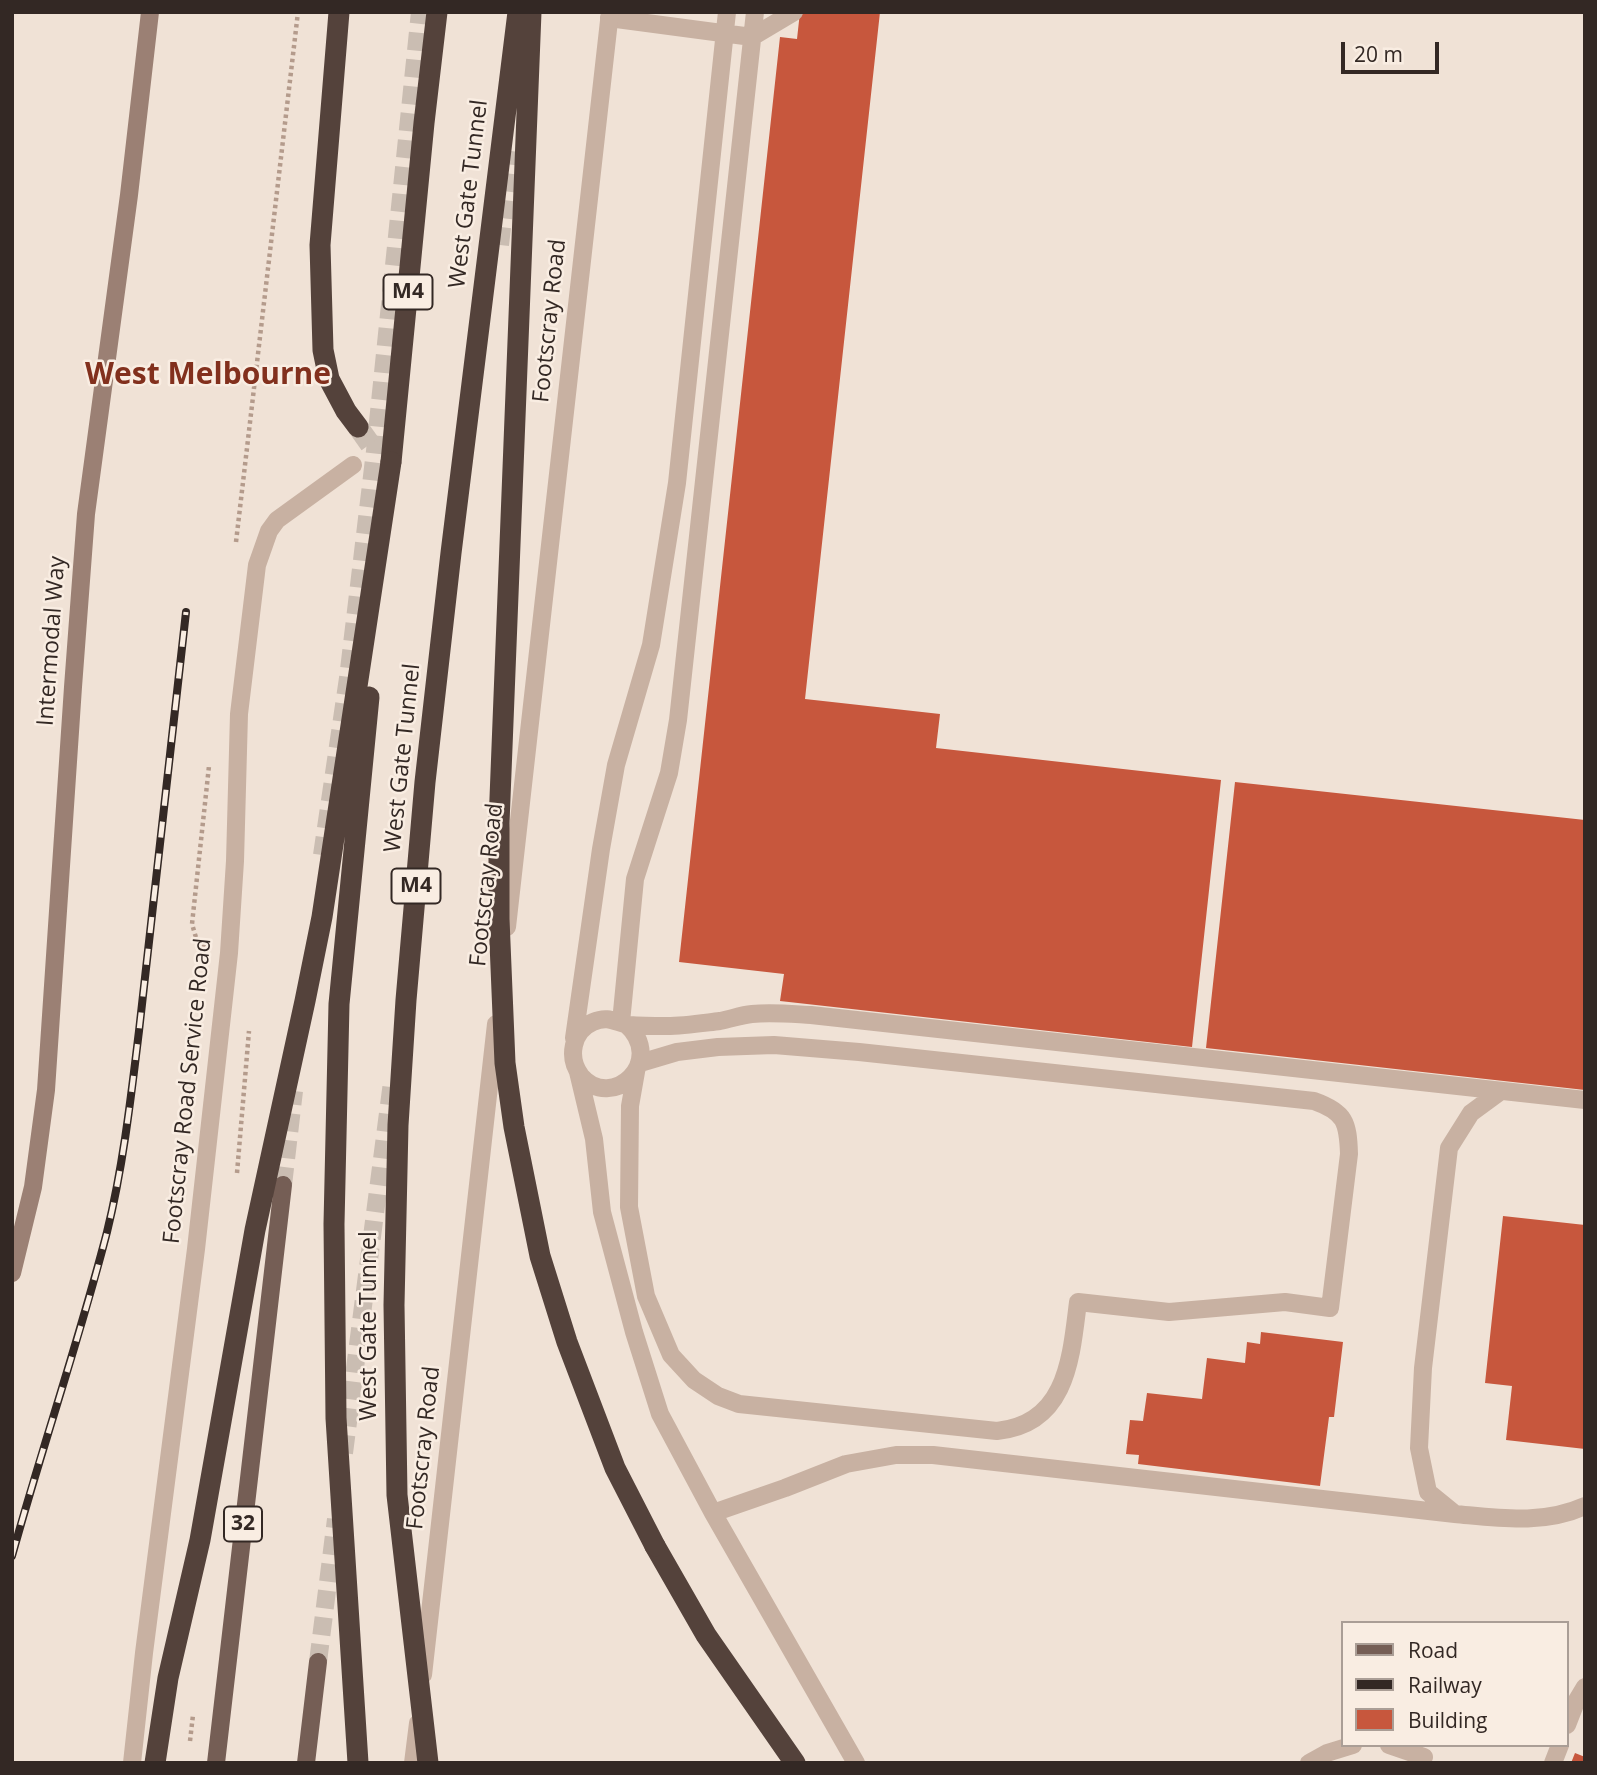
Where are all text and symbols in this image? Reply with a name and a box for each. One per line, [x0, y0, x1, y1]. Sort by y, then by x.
scale bar [1345, 28, 1443, 72]
text: 20 m [1354, 40, 1403, 68]
street label: West Gate Tunnel [444, 98, 494, 290]
street label: Footscray Road [528, 238, 572, 404]
road number: M4 [384, 274, 432, 310]
district label: West Melbourne [85, 357, 331, 393]
street label: Intermodal Way [32, 555, 72, 727]
street label: West Gate Tunnel [379, 662, 427, 854]
street label: Footscray Road [465, 802, 509, 968]
road number: M4 [392, 868, 440, 903]
street label: Footscray Road Service Road [158, 937, 218, 1245]
street label: West Gate Tunnel [355, 1231, 383, 1421]
street label: Footscray Road [402, 1365, 446, 1531]
road number: 32 [224, 1506, 262, 1542]
legend [1342, 1621, 1569, 1747]
text: Road [1408, 1636, 1458, 1664]
text: Railway [1408, 1671, 1482, 1699]
text: Building [1408, 1706, 1487, 1734]

